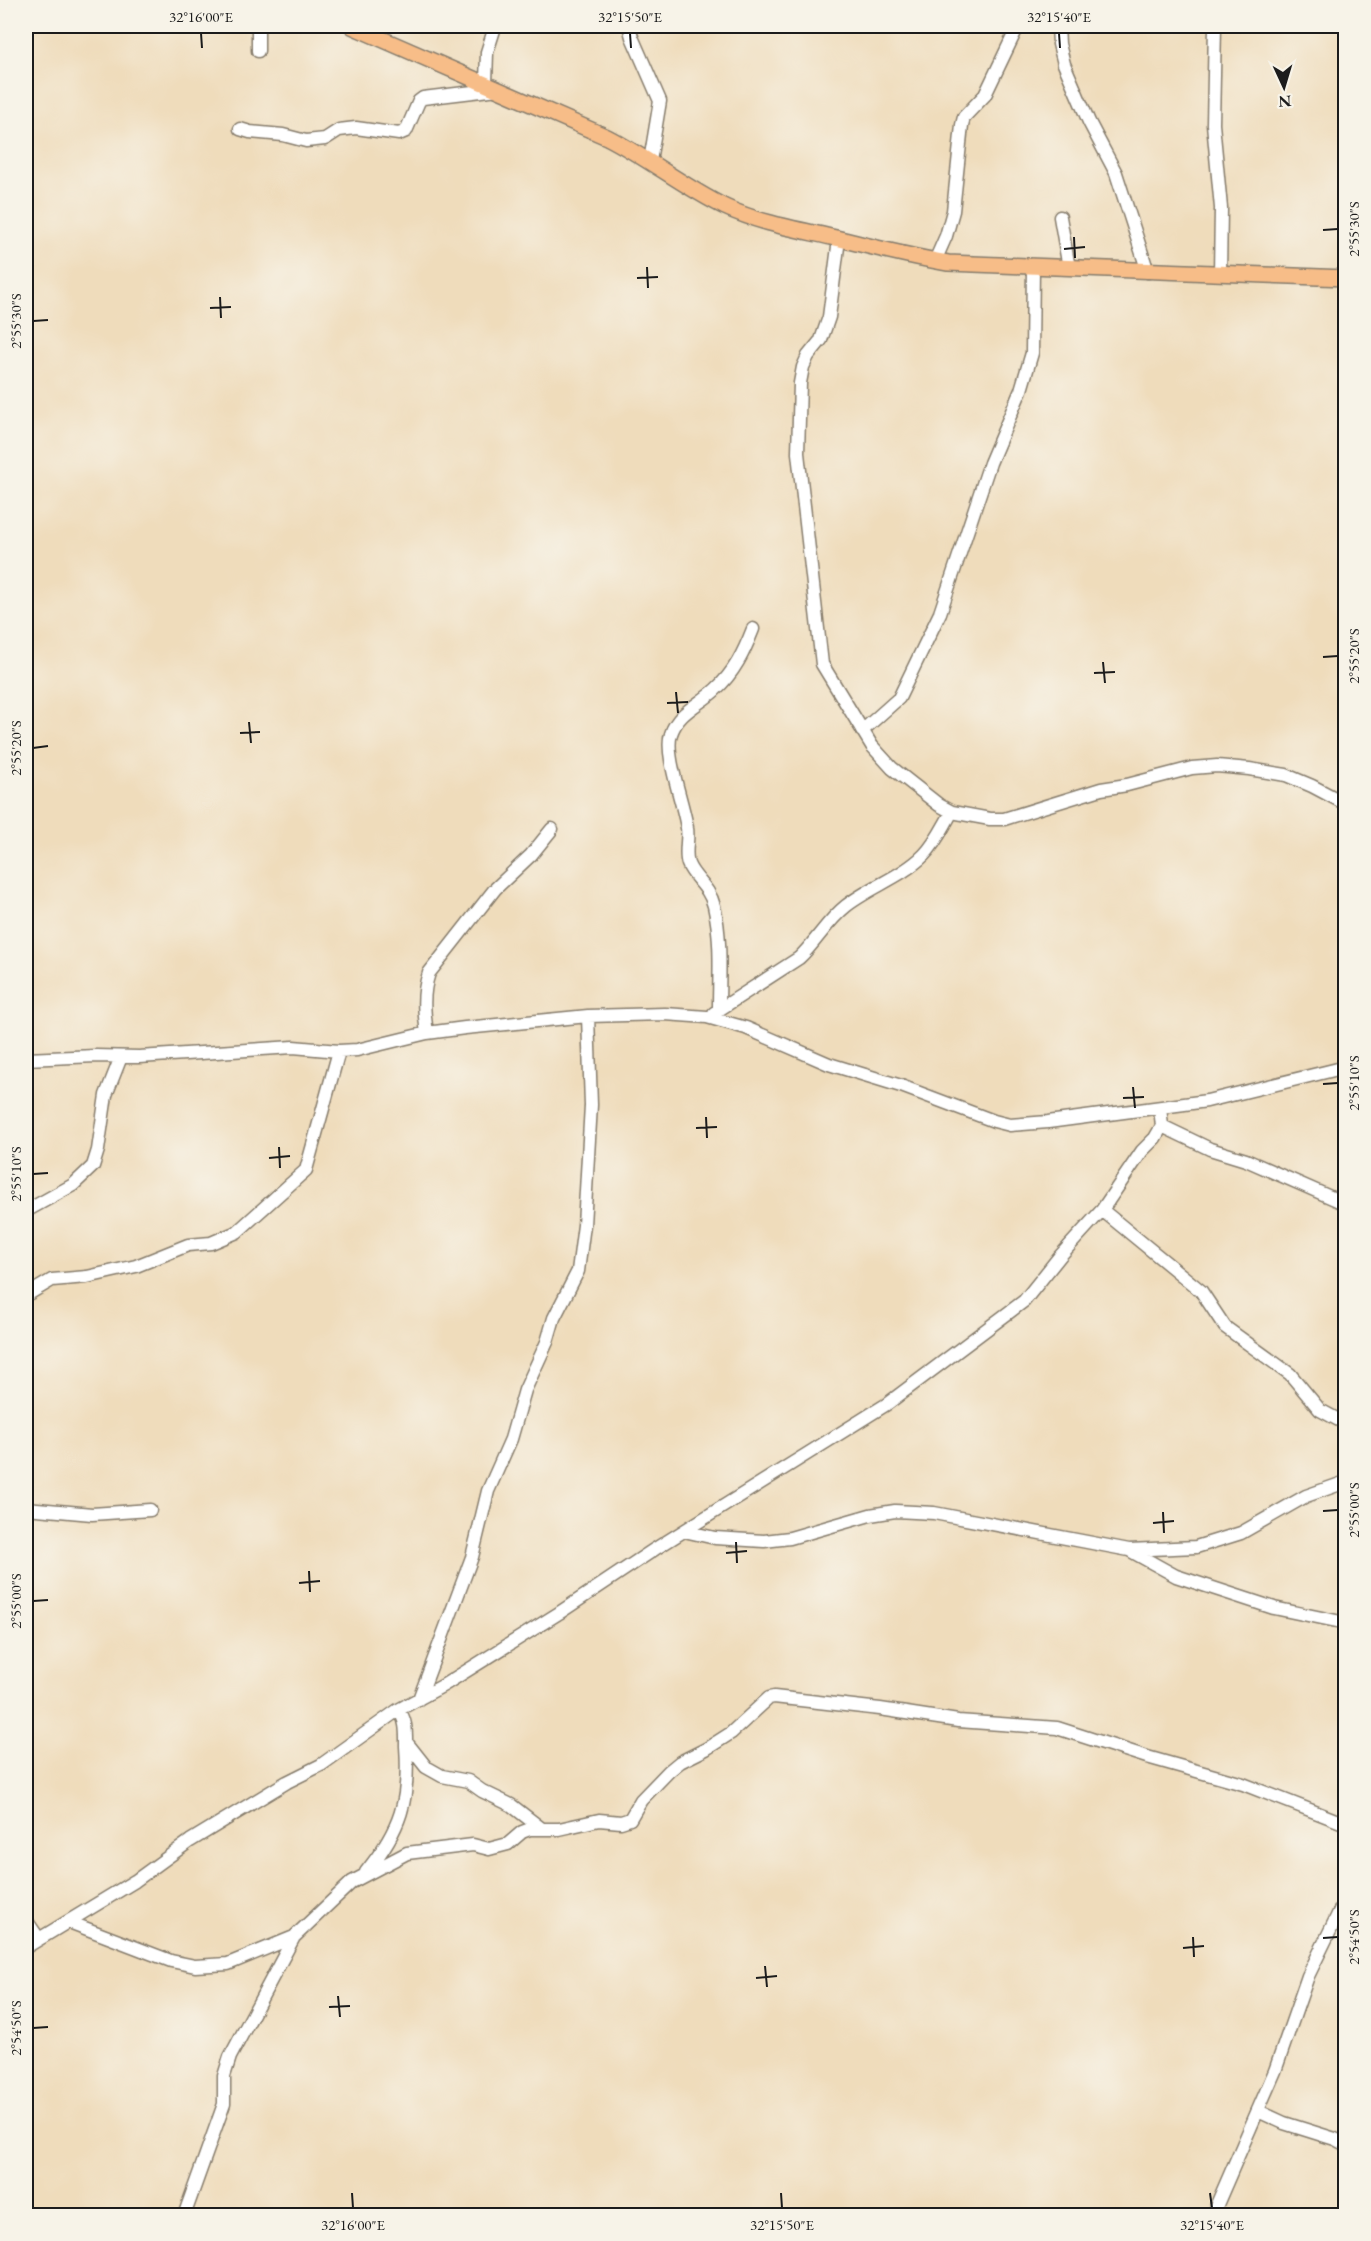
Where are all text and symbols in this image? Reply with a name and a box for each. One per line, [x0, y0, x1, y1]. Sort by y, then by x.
text: 32°16'00"E [169, 7, 234, 26]
text: 32°15'50"E [598, 7, 663, 26]
text: 32°15'40"E [1027, 7, 1092, 26]
north arrow [1254, 57, 1314, 117]
text: N [1278, 91, 1292, 112]
text: 2°55'30"S [1344, 201, 1363, 257]
text: 2°55'30"S [6, 293, 25, 349]
text: 2°55'20"S [1344, 628, 1363, 684]
text: 2°55'20"S [6, 720, 25, 776]
text: 2°55'10"S [1344, 1055, 1363, 1111]
text: 2°55'10"S [6, 1146, 25, 1202]
text: 2°55'00"S [1344, 1482, 1363, 1538]
text: 2°55'00"S [6, 1573, 25, 1629]
text: 2°54'50"S [1344, 1909, 1363, 1965]
text: 2°54'50"S [6, 2000, 25, 2056]
text: 32°16'00"E [321, 2215, 386, 2234]
text: 32°15'50"E [750, 2215, 815, 2234]
text: 32°15'40"E [1180, 2215, 1245, 2234]

